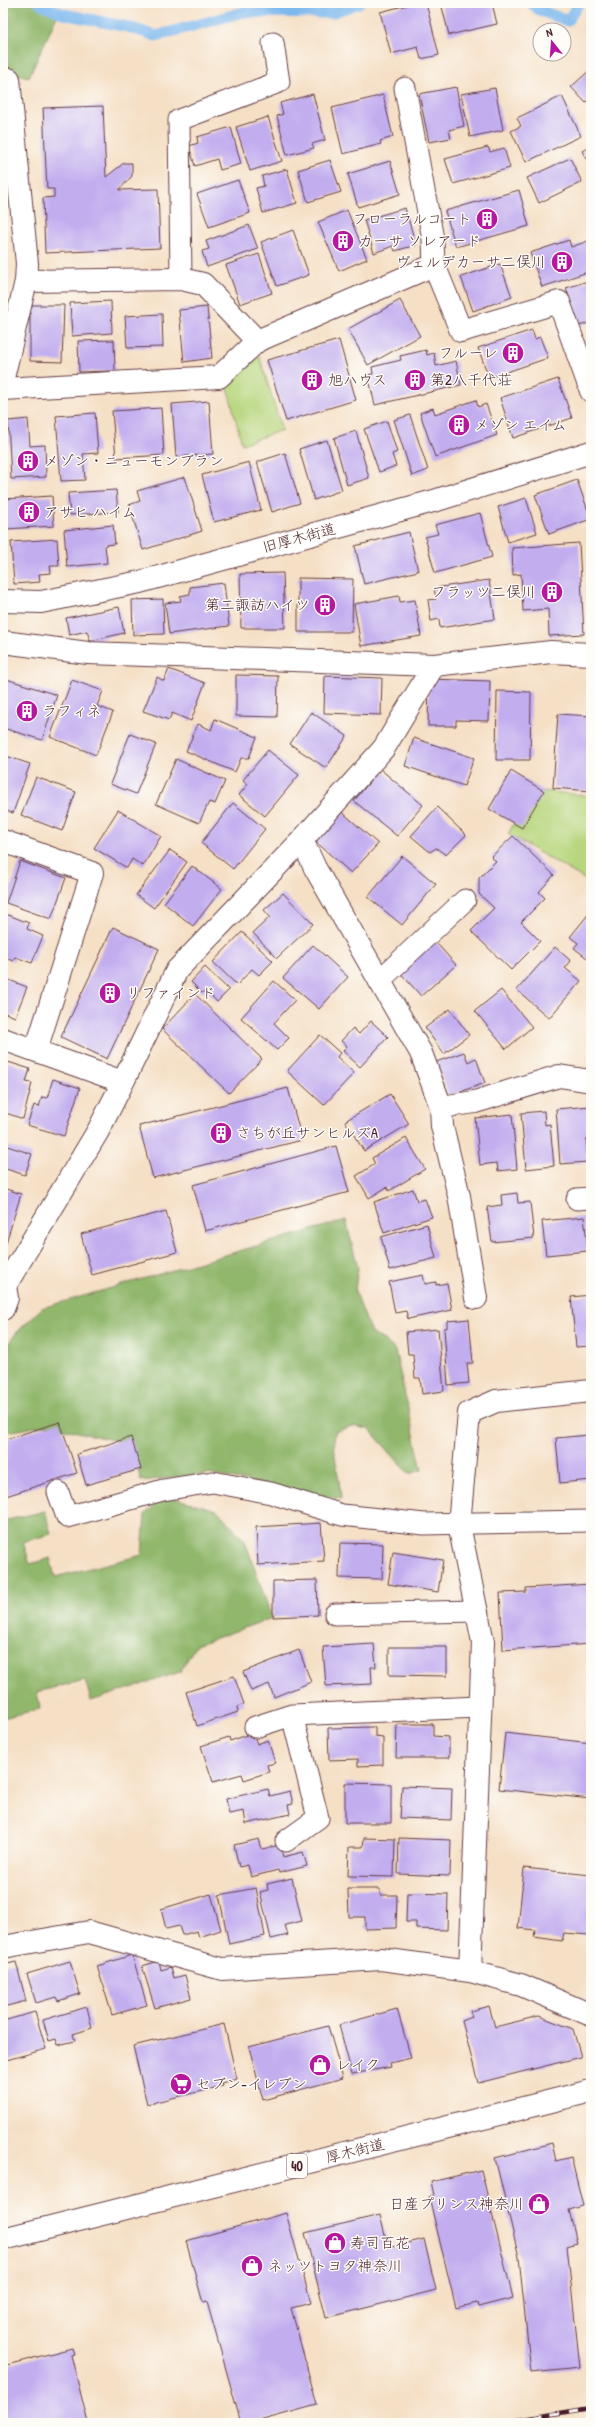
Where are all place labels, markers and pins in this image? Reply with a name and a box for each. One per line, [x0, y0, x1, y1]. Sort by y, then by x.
building icon: フローラルコート [474, 206, 500, 232]
place label: フローラルコート [353, 208, 472, 229]
building icon: カーサ ソレアード [330, 228, 356, 254]
place label: カーサ ソレアード [358, 230, 481, 251]
building icon: ヴェルデカーサ二俣川 [549, 249, 575, 275]
place label: ヴェルデカーサ二俣川 [395, 251, 546, 272]
building icon: フルーレ [500, 340, 526, 366]
place label: フルーレ [439, 342, 498, 363]
building icon: 旭ハウス [299, 367, 325, 393]
building icon: 第2八千代荘 [402, 367, 428, 393]
place label: 旭ハウス [328, 369, 387, 390]
place label: 第2八千代荘 [430, 369, 512, 390]
building icon: メゾン エイム [446, 412, 472, 438]
place label: メゾン エイム [474, 414, 567, 435]
building icon: メゾン・ニューモンブラン [15, 448, 41, 474]
place label: メゾン・ニューモンブラン [44, 450, 224, 471]
building icon: アサヒ ハイム [16, 499, 42, 525]
place label: アサヒ ハイム [44, 501, 137, 522]
building icon: フラッツ二俣川 [539, 579, 565, 605]
place label: フラッツ二俣川 [431, 581, 536, 602]
building icon: 第二諏訪ハイツ [312, 592, 338, 618]
place label: 第二諏訪ハイツ [205, 594, 310, 615]
building icon: ラフィネ [14, 698, 40, 724]
place label: ラフィネ [42, 700, 102, 721]
building icon: リファインド [97, 980, 123, 1006]
place label: リファインド [126, 982, 216, 1003]
building icon: さちが丘サンヒルズA [208, 1120, 234, 1146]
place label: さちが丘サンヒルズA [236, 1122, 379, 1143]
shop icon: レイク [307, 2052, 333, 2078]
place label: レイク [336, 2054, 380, 2075]
supermarket icon: セブン-イレブン [168, 2071, 194, 2097]
place label: セブン-イレブン [196, 2073, 307, 2094]
shop icon: 日産プリンス神奈川 [526, 2191, 552, 2217]
place label: 日産プリンス神奈川 [389, 2193, 524, 2214]
shop icon: 寿司百花 [322, 2230, 348, 2256]
place label: 寿司百花 [350, 2232, 410, 2253]
shop icon: ネッツトヨタ神奈川 [239, 2253, 265, 2279]
place label: ネッツトヨタ神奈川 [268, 2255, 402, 2276]

